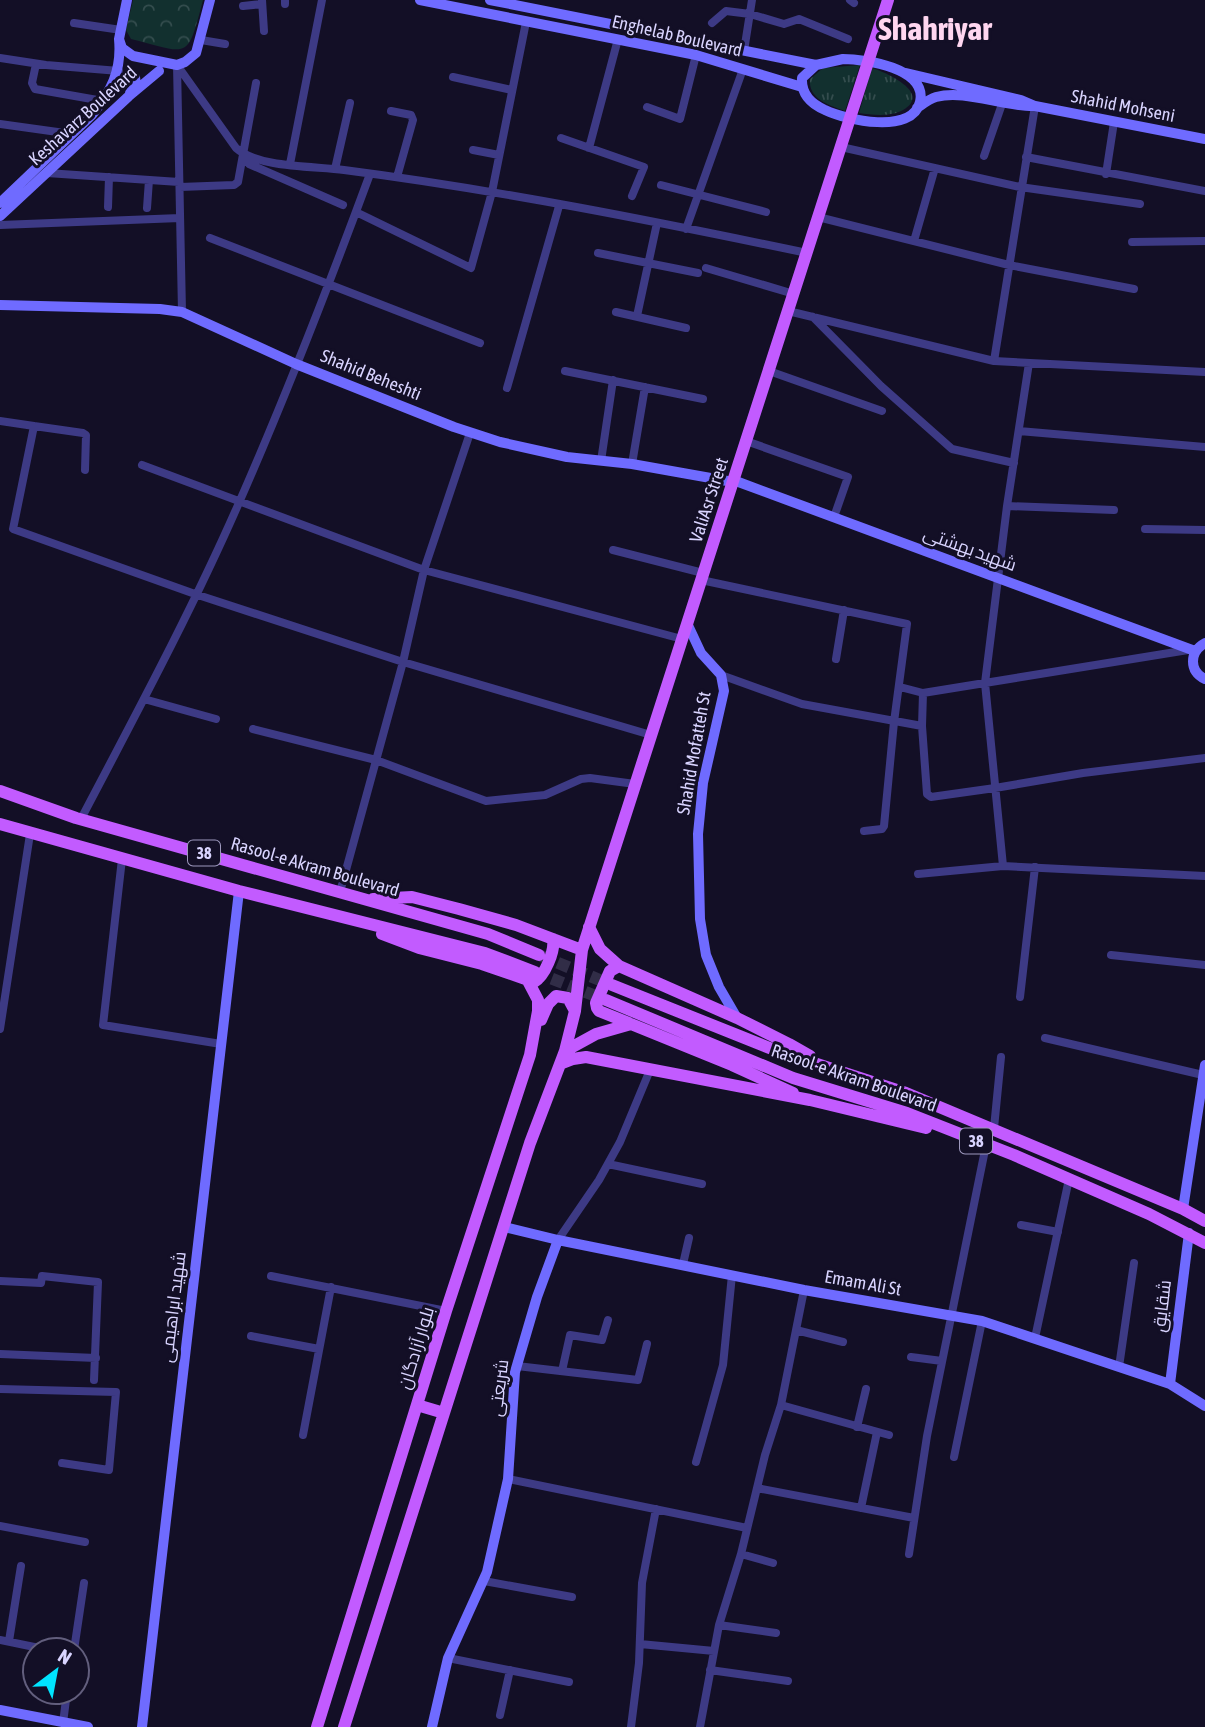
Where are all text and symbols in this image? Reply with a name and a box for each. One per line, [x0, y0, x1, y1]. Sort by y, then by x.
street label: Enghelab Boulevard [610, 10, 744, 61]
district label: Shahriyar [878, 10, 992, 47]
street label: Keshavarz Boulevard [24, 62, 141, 169]
street label: Shahid Mohseni [1069, 85, 1177, 126]
street label: Shahid Beheshti [318, 345, 425, 404]
street label: ValiAsr Street [685, 455, 732, 545]
street label: شهید بهشتی [920, 522, 1020, 576]
street label: Shahid Mofatteh St [672, 690, 715, 816]
street label: Rasool-e Akram Boulevard [229, 832, 402, 901]
road number: 38 [188, 840, 220, 866]
street label: Rasool-e Akram Boulevard [769, 1039, 940, 1116]
road number: 38 [960, 1128, 992, 1154]
street label: شهید ابراهیمی [155, 1250, 191, 1364]
street label: Emam Ali St [823, 1265, 903, 1300]
street label: شقایق [1148, 1279, 1177, 1334]
street label: بلوار آزادگان [393, 1304, 439, 1392]
street label: شریعتی [485, 1358, 513, 1418]
north arrow [21, 1636, 91, 1706]
text: N [54, 1644, 76, 1669]

